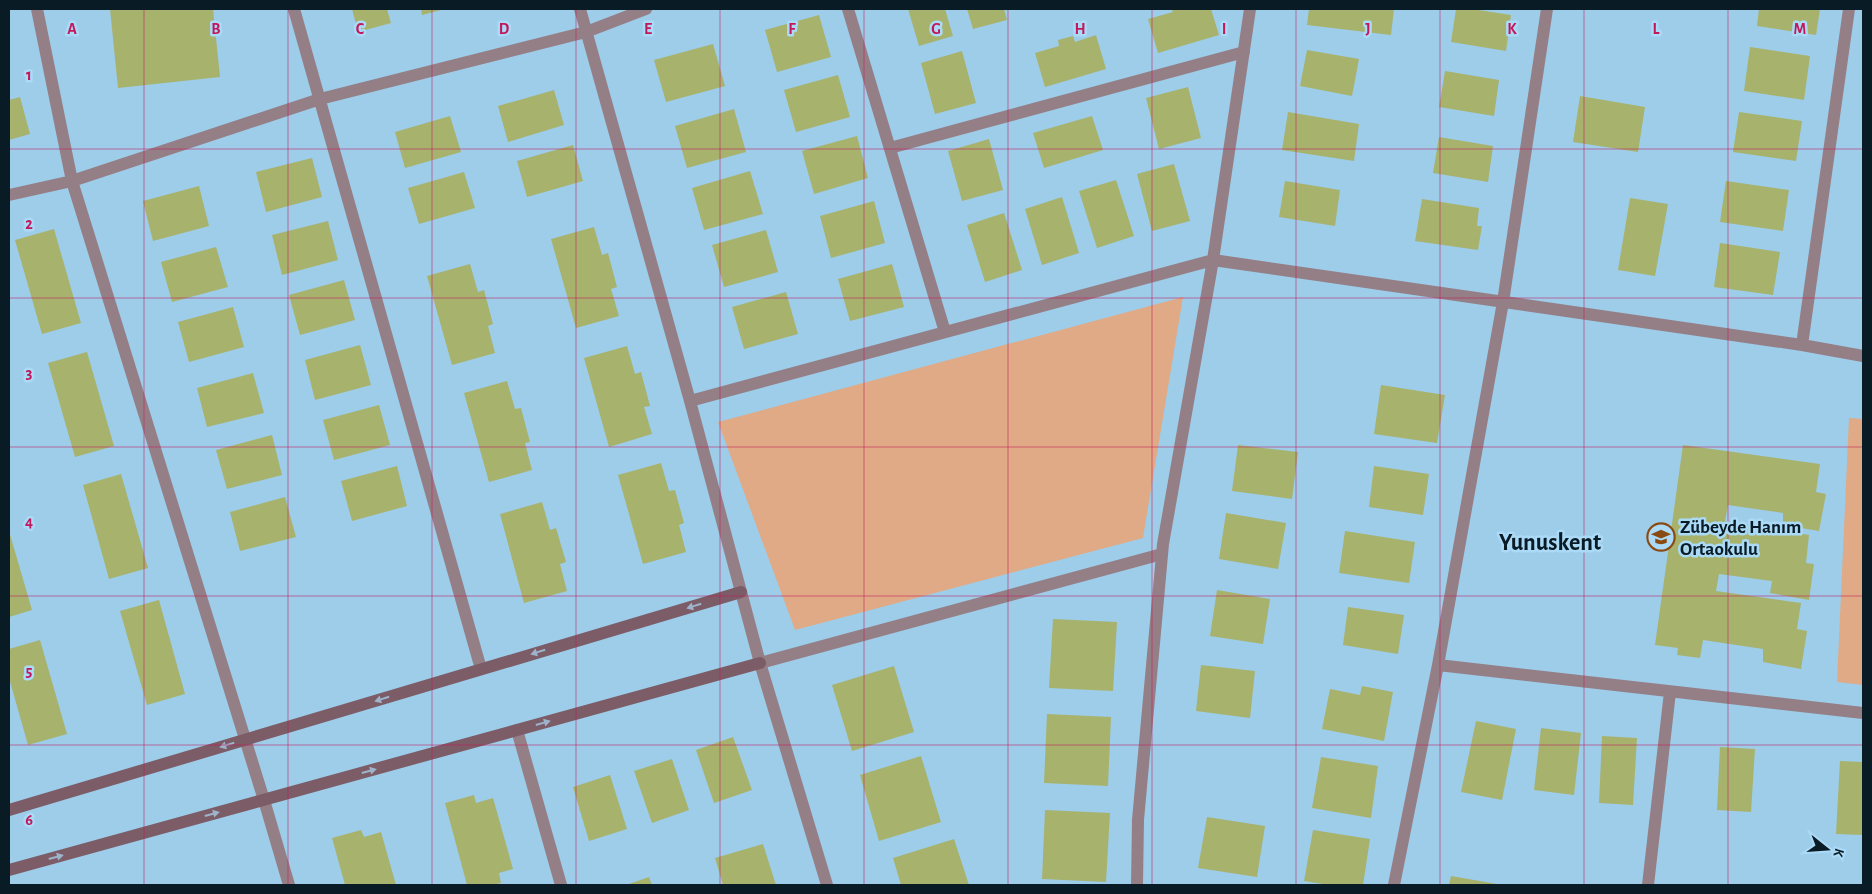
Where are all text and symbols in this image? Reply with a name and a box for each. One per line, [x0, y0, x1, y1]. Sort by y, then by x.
text: A [67, 21, 77, 37]
text: B [211, 21, 221, 37]
text: C [356, 21, 365, 37]
text: D [499, 21, 510, 37]
text: E [644, 21, 652, 37]
text: F [788, 21, 796, 37]
text: G [931, 21, 941, 37]
text: H [1074, 21, 1086, 37]
text: I [1222, 21, 1226, 37]
text: J [1365, 21, 1371, 37]
text: K [1507, 21, 1517, 37]
text: L [1653, 21, 1660, 37]
text: M [1794, 21, 1806, 37]
text: 1 [26, 67, 32, 83]
text: 2 [25, 216, 33, 232]
text: 3 [26, 365, 33, 381]
text: 4 [25, 514, 33, 530]
place label: Zübeyde Hanım Ortaokulu [1680, 518, 1801, 559]
school or university icon: Zübeyde Hanım Ortaokulu [1646, 522, 1676, 552]
district label: Yunuskent [1499, 531, 1601, 555]
one-way arrow [686, 603, 701, 611]
one-way arrow [531, 649, 546, 657]
text: 5 [26, 663, 33, 679]
one-way arrow [375, 695, 390, 703]
one-way arrow [535, 719, 550, 727]
one-way arrow [219, 741, 234, 749]
one-way arrow [361, 767, 377, 775]
one-way arrow [205, 810, 220, 818]
text: 6 [25, 812, 33, 828]
north arrow [1802, 824, 1852, 874]
text: K [1830, 847, 1846, 859]
one-way arrow [48, 853, 63, 861]

